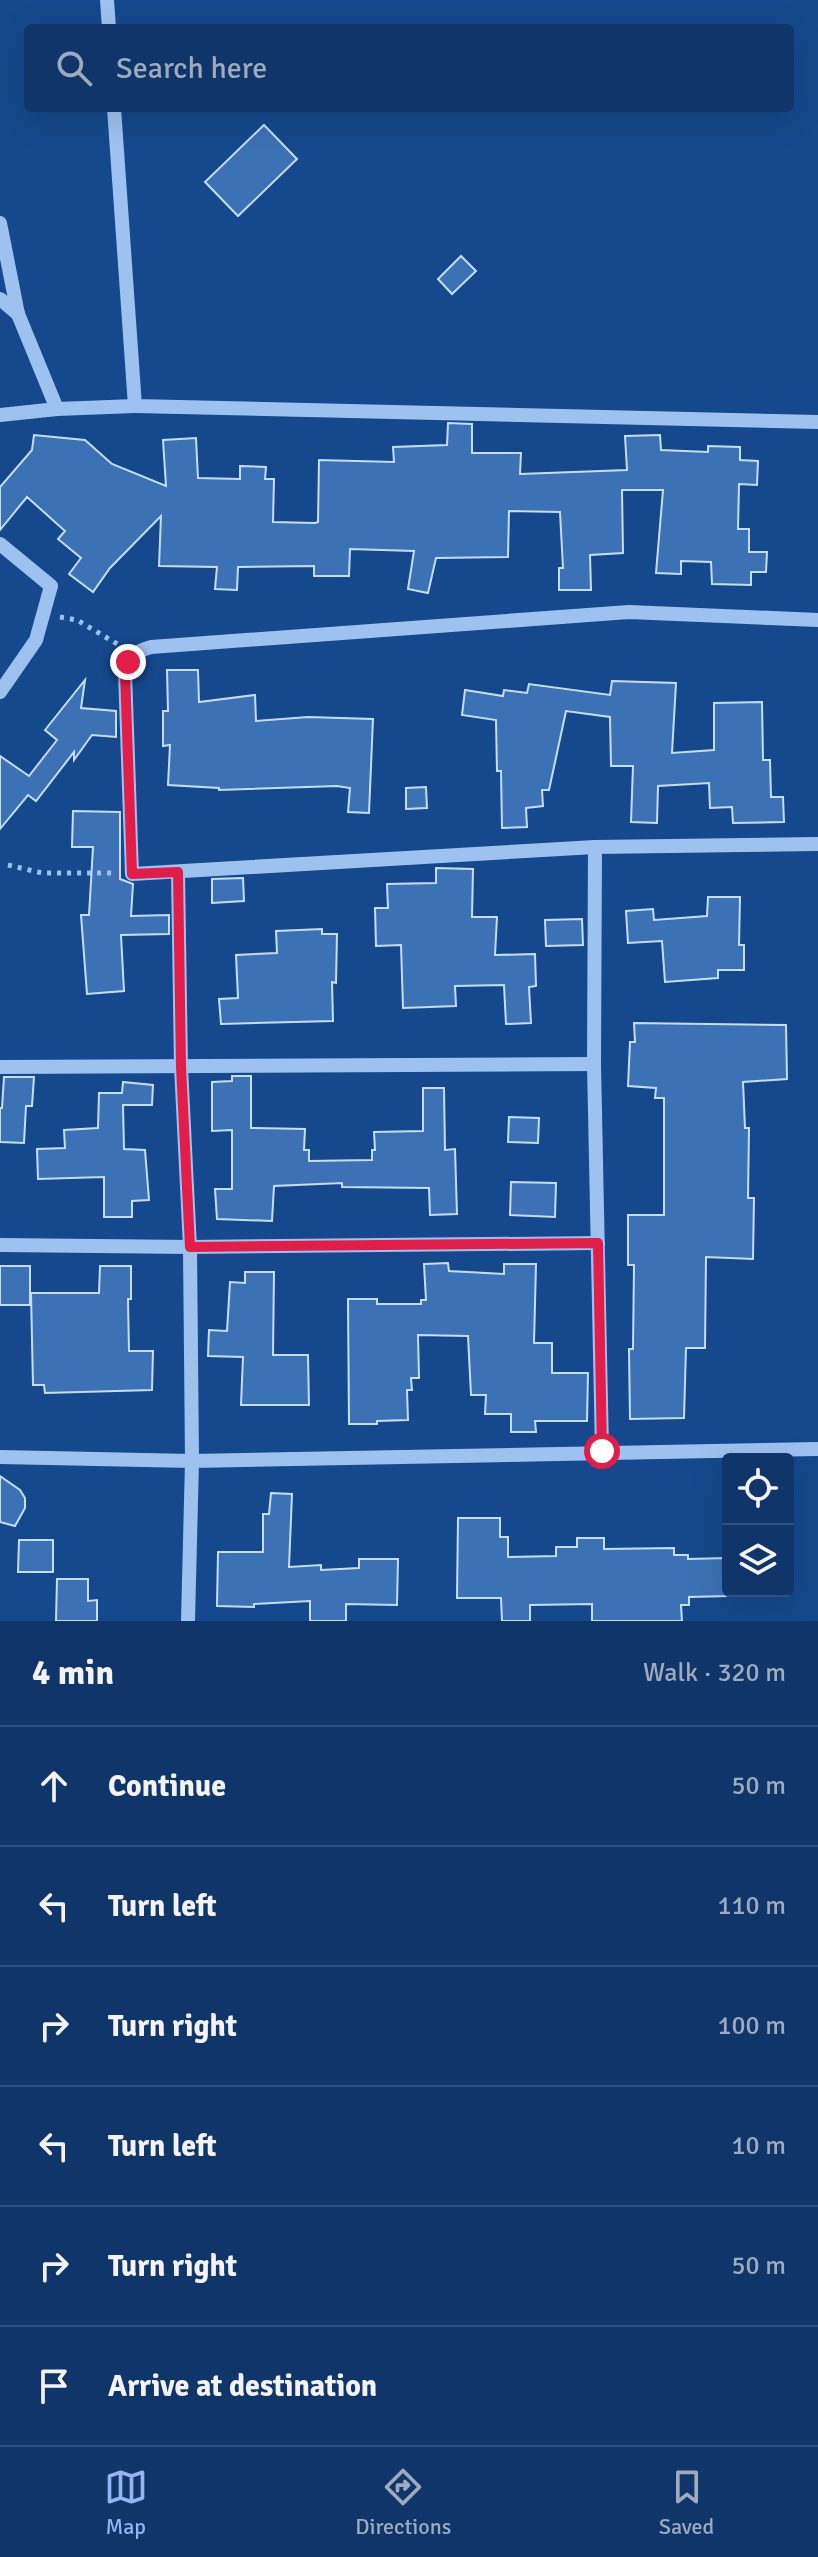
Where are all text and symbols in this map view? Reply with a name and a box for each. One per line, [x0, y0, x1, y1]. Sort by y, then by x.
search box [24, 24, 794, 112]
icon: search [52, 46, 96, 90]
text: Search here [116, 50, 267, 87]
route end [110, 644, 146, 680]
route start [584, 1433, 620, 1469]
map controls [722, 1453, 794, 1597]
button: locate [722, 1453, 794, 1525]
button: layers [722, 1525, 794, 1597]
text: 4 min [32, 1652, 114, 1694]
text: Walk · 320 m [643, 1657, 786, 1689]
icon: ahead [32, 1764, 76, 1808]
text: Continue [108, 1768, 226, 1805]
text: 50 m [731, 1770, 786, 1802]
icon: left [32, 1884, 76, 1928]
text: Turn left [108, 1888, 217, 1925]
text: 110 m [717, 1890, 786, 1922]
icon: right [32, 2004, 76, 2048]
text: Turn right [108, 2008, 237, 2045]
text: 100 m [717, 2010, 786, 2042]
icon: left [32, 2124, 76, 2168]
text: Turn left [108, 2128, 217, 2165]
text: 10 m [731, 2130, 786, 2162]
icon: right [32, 2244, 76, 2288]
text: Turn right [108, 2248, 237, 2285]
text: 50 m [731, 2250, 786, 2282]
icon: arrive [32, 2364, 76, 2408]
text: Arrive at destination [108, 2368, 377, 2405]
tab: Map [104, 2465, 148, 2540]
tab: Directions [355, 2465, 451, 2540]
tab: Saved [659, 2465, 714, 2540]

